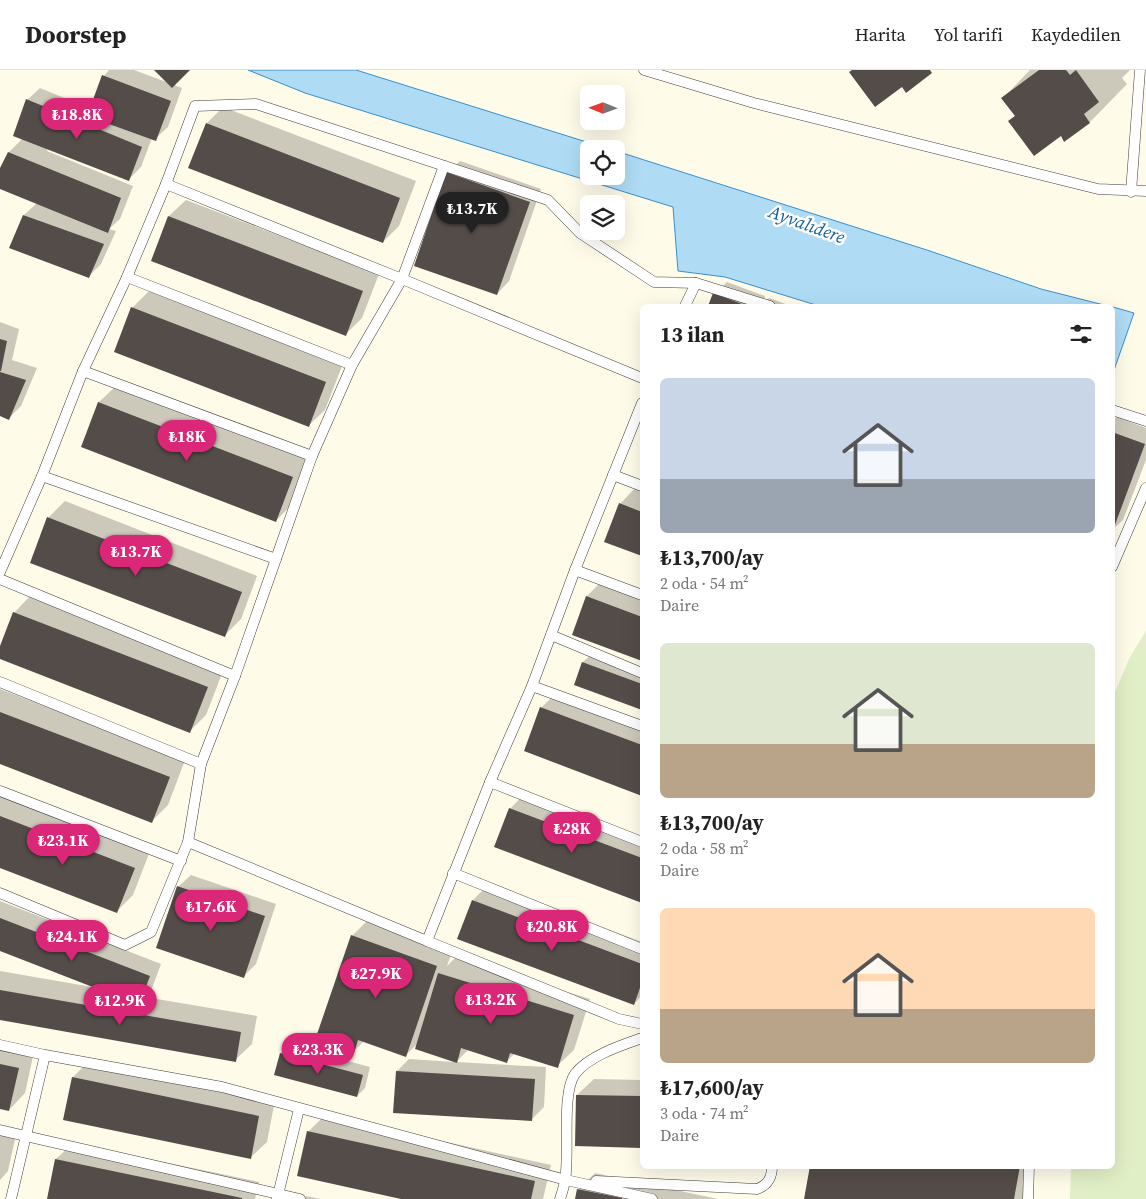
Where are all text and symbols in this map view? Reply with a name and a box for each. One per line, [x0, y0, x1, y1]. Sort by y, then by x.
text: Doorstep [25, 18, 127, 51]
text: Harita [855, 22, 906, 47]
text: Yol tarifi [934, 22, 1003, 47]
text: Kaydedilen [1031, 22, 1121, 47]
north arrow [580, 85, 625, 130]
map controls [580, 85, 625, 240]
pin: ₺18.8K [36, 98, 118, 140]
text: ₺18.8K [52, 103, 102, 125]
button: locate [580, 140, 625, 185]
pin: ₺13.7K [431, 191, 513, 234]
button: layers [580, 195, 625, 240]
text: ₺13.7K [447, 197, 497, 219]
water label: Ayvalıdere [765, 198, 849, 250]
text: 13 ilan [660, 320, 725, 349]
icon: filters [1067, 320, 1095, 348]
icon: home [833, 410, 923, 500]
pin: ₺18K [157, 420, 217, 462]
text: ₺18K [168, 425, 206, 447]
pin: ₺13.7K [95, 534, 177, 577]
text: ₺13.7K [111, 540, 161, 562]
text: ₺13,700/ay [660, 543, 764, 572]
text: 2 oda · 54 m² [660, 572, 749, 594]
text: Daire [660, 594, 699, 616]
icon: home [833, 675, 923, 765]
text: ₺13,700/ay [660, 808, 764, 837]
pin: ₺28K [542, 812, 602, 854]
text: ₺28K [553, 817, 591, 839]
pin: ₺23.1K [22, 824, 104, 866]
text: ₺23.1K [38, 829, 88, 851]
text: 2 oda · 58 m² [660, 837, 749, 859]
text: Daire [660, 859, 699, 881]
pin: ₺17.6K [170, 890, 252, 932]
text: ₺17.6K [186, 895, 236, 917]
pin: ₺20.8K [511, 910, 593, 952]
text: ₺20.8K [527, 915, 577, 937]
pin: ₺24.1K [31, 920, 113, 962]
text: ₺24.1K [47, 925, 97, 947]
icon: home [833, 940, 923, 1030]
pin: ₺27.9K [335, 956, 417, 999]
text: ₺27.9K [351, 962, 401, 984]
pin: ₺13.2K [450, 982, 532, 1025]
pin: ₺12.9K [79, 984, 161, 1026]
text: ₺13.2K [466, 988, 516, 1010]
text: ₺12.9K [95, 989, 145, 1011]
pin: ₺23.3K [277, 1032, 359, 1075]
text: ₺23.3K [293, 1038, 343, 1060]
text: ₺17,600/ay [660, 1073, 764, 1102]
text: 3 oda · 74 m² [660, 1102, 749, 1124]
text: Daire [660, 1124, 699, 1146]

